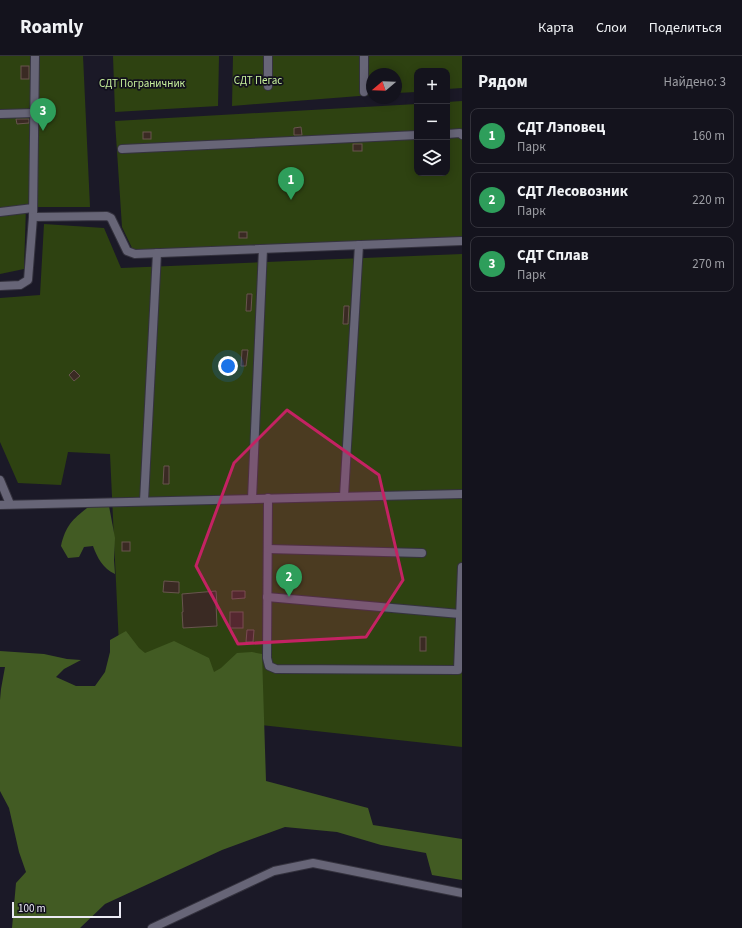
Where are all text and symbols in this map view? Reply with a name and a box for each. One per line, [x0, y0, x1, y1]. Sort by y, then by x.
text: Roamly [20, 14, 83, 41]
text: Карта [538, 18, 574, 38]
text: Слои [596, 18, 627, 38]
text: Поделиться [649, 18, 722, 38]
north arrow [366, 68, 402, 104]
map controls [414, 68, 450, 176]
button: + [414, 68, 450, 104]
text: Рядом [478, 70, 528, 94]
park label: СДТ Пегас [234, 73, 282, 88]
text: Найдено: 3 [664, 73, 726, 91]
park label: СДТ Пограничник [99, 76, 186, 91]
pin: 3 [30, 98, 56, 131]
button: − [414, 104, 450, 140]
text: СДТ Лэповец [517, 117, 605, 138]
text: 1 [489, 127, 495, 145]
text: 160 m [692, 127, 725, 145]
text: Парк [517, 138, 546, 156]
button: layers [414, 140, 450, 176]
pin: 1 [278, 167, 304, 200]
text: СДТ Лесовозник [517, 181, 628, 202]
text: 2 [489, 191, 495, 209]
text: 220 m [692, 191, 725, 209]
text: Парк [517, 202, 546, 220]
text: СДТ Сплав [517, 245, 589, 266]
text: 3 [489, 255, 495, 273]
text: 270 m [692, 255, 725, 273]
text: Парк [517, 266, 546, 284]
your location [218, 356, 238, 376]
pin: 2 [276, 564, 302, 597]
scale bar [12, 900, 121, 919]
text: 100 m [18, 901, 46, 916]

